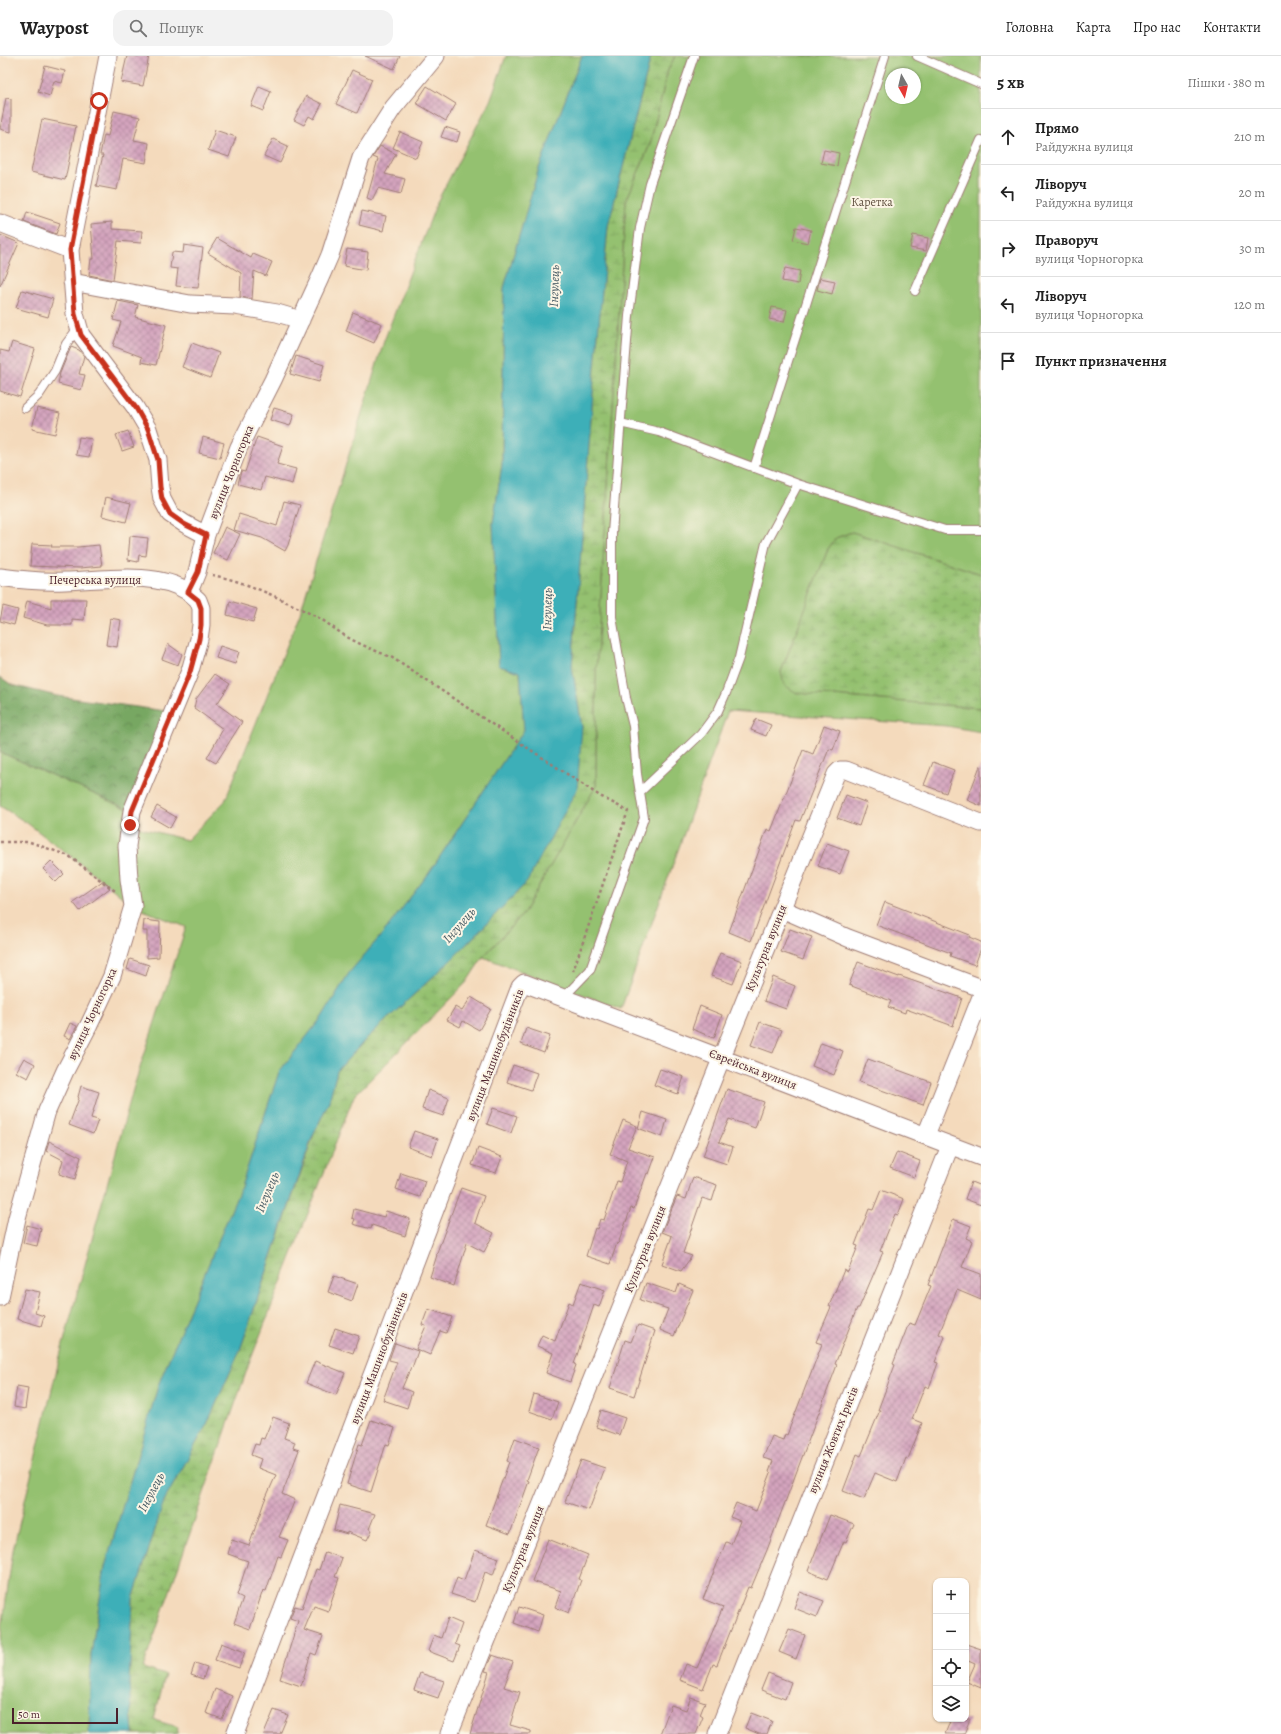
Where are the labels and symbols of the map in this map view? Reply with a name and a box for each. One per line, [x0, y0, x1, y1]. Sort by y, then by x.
north arrow [885, 68, 921, 104]
route start [90, 92, 108, 110]
park label: Каретка [851, 194, 893, 210]
water label: Інгулець [545, 264, 563, 307]
street label: вулиця Чорногорка [205, 422, 257, 521]
street label: Печерська вулиця [49, 572, 141, 588]
water label: Інгулець [538, 587, 556, 630]
route end [121, 816, 139, 834]
street label: Культурна вулиця [741, 902, 791, 994]
water label: Інгулець [439, 903, 480, 946]
street label: вулиця Чорногорка [64, 965, 121, 1063]
street label: вулиця Машинобудівників [462, 986, 528, 1123]
street label: Єврейська вулиця [707, 1045, 799, 1093]
water label: Інгулець [251, 1169, 283, 1215]
street label: Культурна вулиця [620, 1203, 670, 1295]
street label: вулиця Машинобудівників [346, 1289, 412, 1426]
street label: вулиця Жовтих Ірисів [804, 1384, 862, 1496]
water label: Інгулець [134, 1469, 169, 1515]
street label: Культурна вулиця [498, 1503, 548, 1595]
scale bar [12, 1706, 118, 1725]

